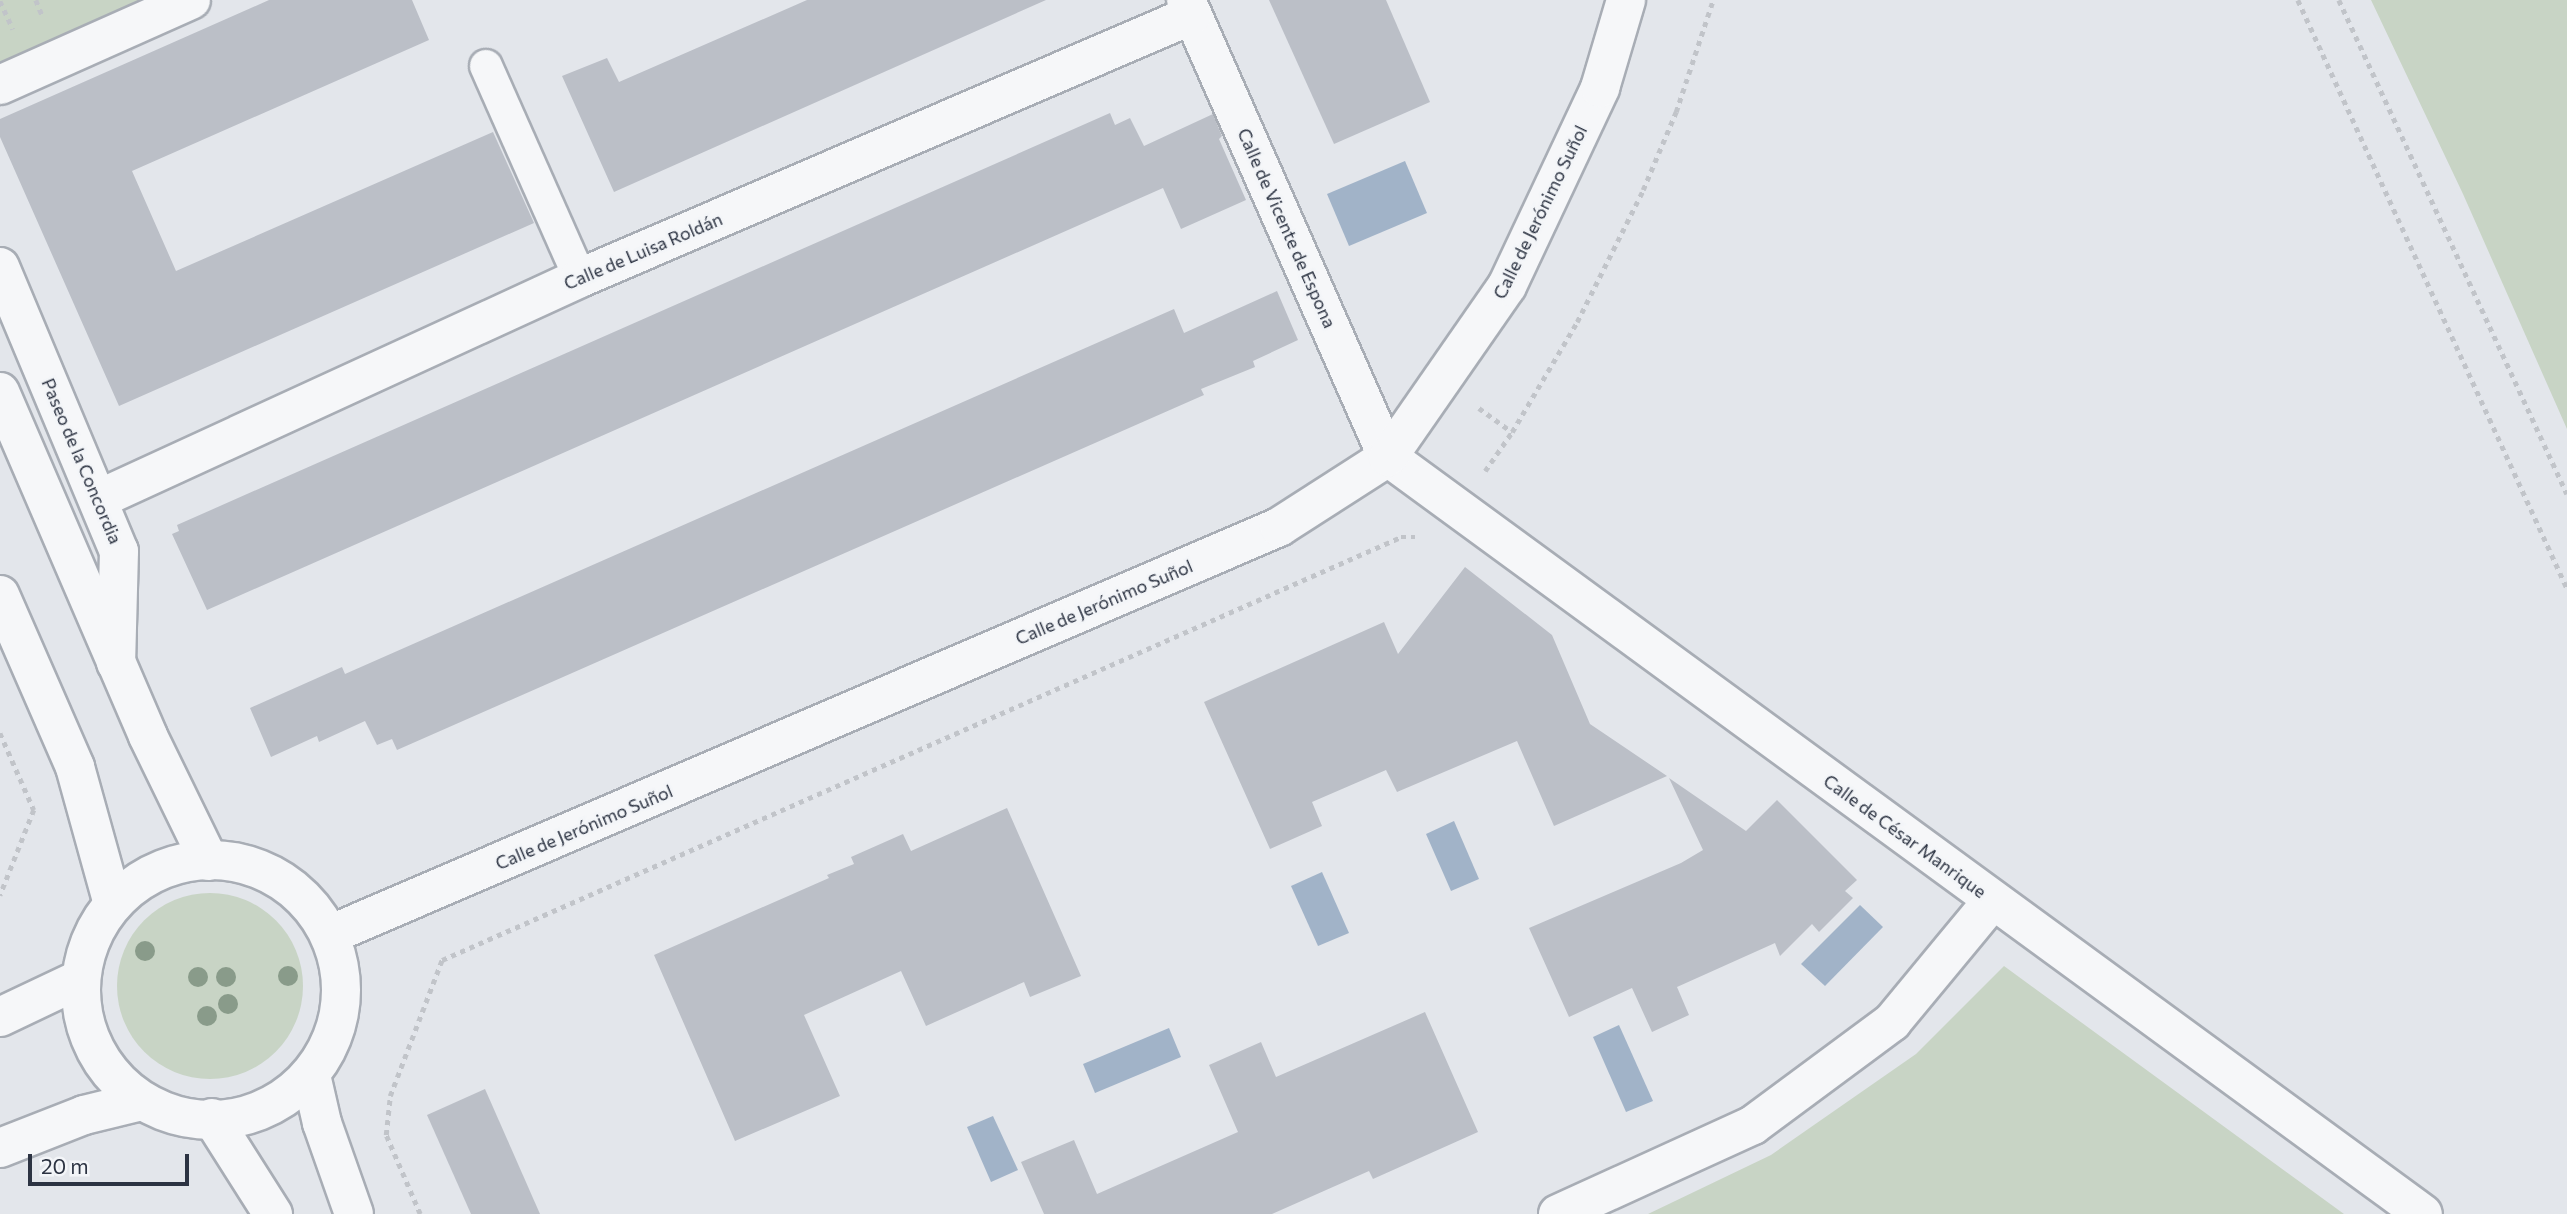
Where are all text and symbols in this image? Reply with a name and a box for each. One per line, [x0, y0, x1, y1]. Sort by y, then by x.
street label: Calle de Jerónimo Suñol [1489, 122, 1591, 302]
street label: Calle de Vicente de Espona [1233, 125, 1341, 331]
street label: Calle de Luisa Roldán [561, 208, 725, 294]
street label: Paseo de la Concordia [37, 375, 127, 547]
street label: Calle de Jerónimo Suñol [1012, 555, 1196, 649]
street label: Calle de César Manrique [1819, 770, 1991, 902]
street label: Calle de Jerónimo Suñol [492, 780, 676, 874]
scale bar [32, 1140, 192, 1184]
text: 20 m [41, 1153, 89, 1178]

